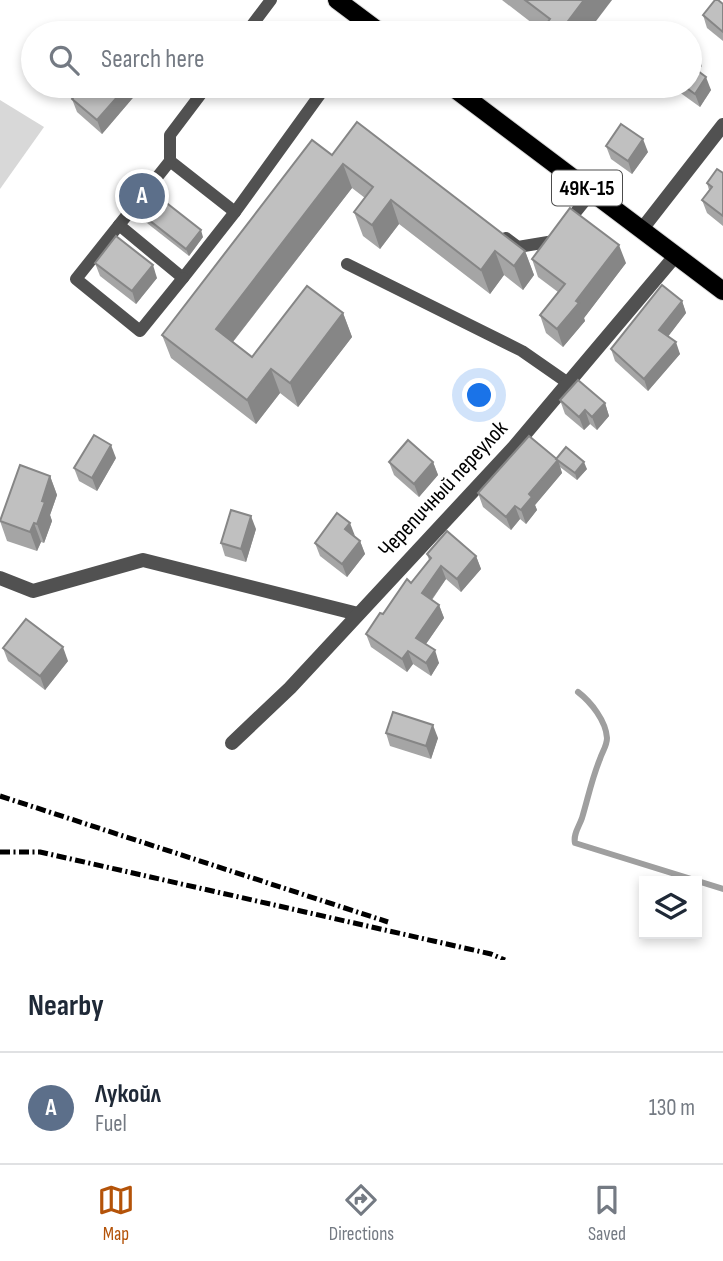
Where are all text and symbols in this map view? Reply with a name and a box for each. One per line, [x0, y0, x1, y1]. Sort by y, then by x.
search box [21, 21, 702, 98]
icon: search [45, 41, 83, 79]
text: Search here [101, 44, 204, 75]
pin: A [119, 170, 165, 222]
road number: 49К-15 [552, 170, 622, 206]
your location [462, 378, 496, 412]
street label: Черепичный переулок [372, 415, 514, 563]
map controls [639, 876, 702, 939]
button: layers [639, 876, 702, 939]
text: Nearby [28, 988, 104, 1024]
text: Лукойл [95, 1079, 161, 1110]
text: A [46, 1094, 56, 1122]
text: 130 m [649, 1094, 695, 1122]
text: Fuel [95, 1110, 127, 1138]
tab: Map [97, 1181, 135, 1246]
tab: Directions [329, 1181, 394, 1246]
tab: Saved [588, 1181, 626, 1246]

